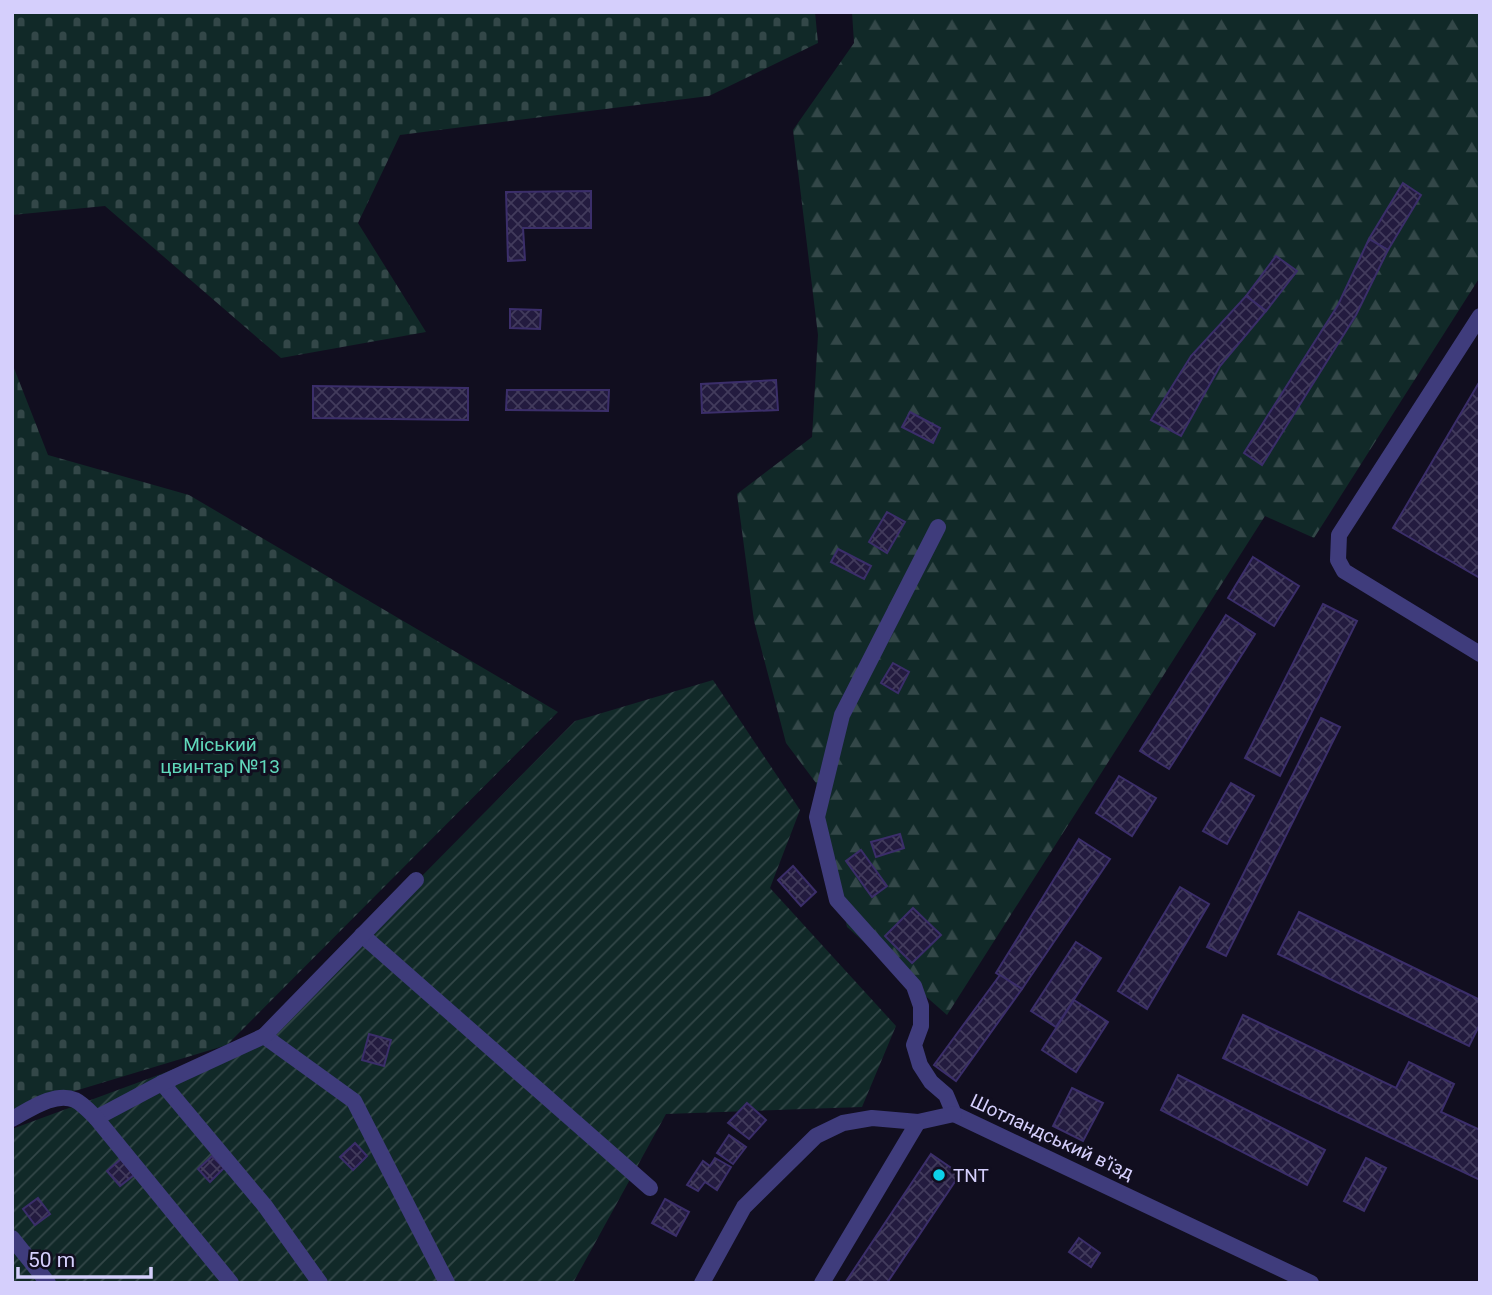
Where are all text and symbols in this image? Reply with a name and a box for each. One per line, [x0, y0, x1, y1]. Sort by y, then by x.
park label: Міський цвинтар №13 [160, 733, 280, 778]
street label: Шотландський в'їзд [967, 1089, 1137, 1185]
place label: TNT [953, 1164, 989, 1187]
marker: TNT [931, 1167, 947, 1183]
scale bar [18, 1236, 150, 1280]
text: 50 m [28, 1248, 75, 1272]

